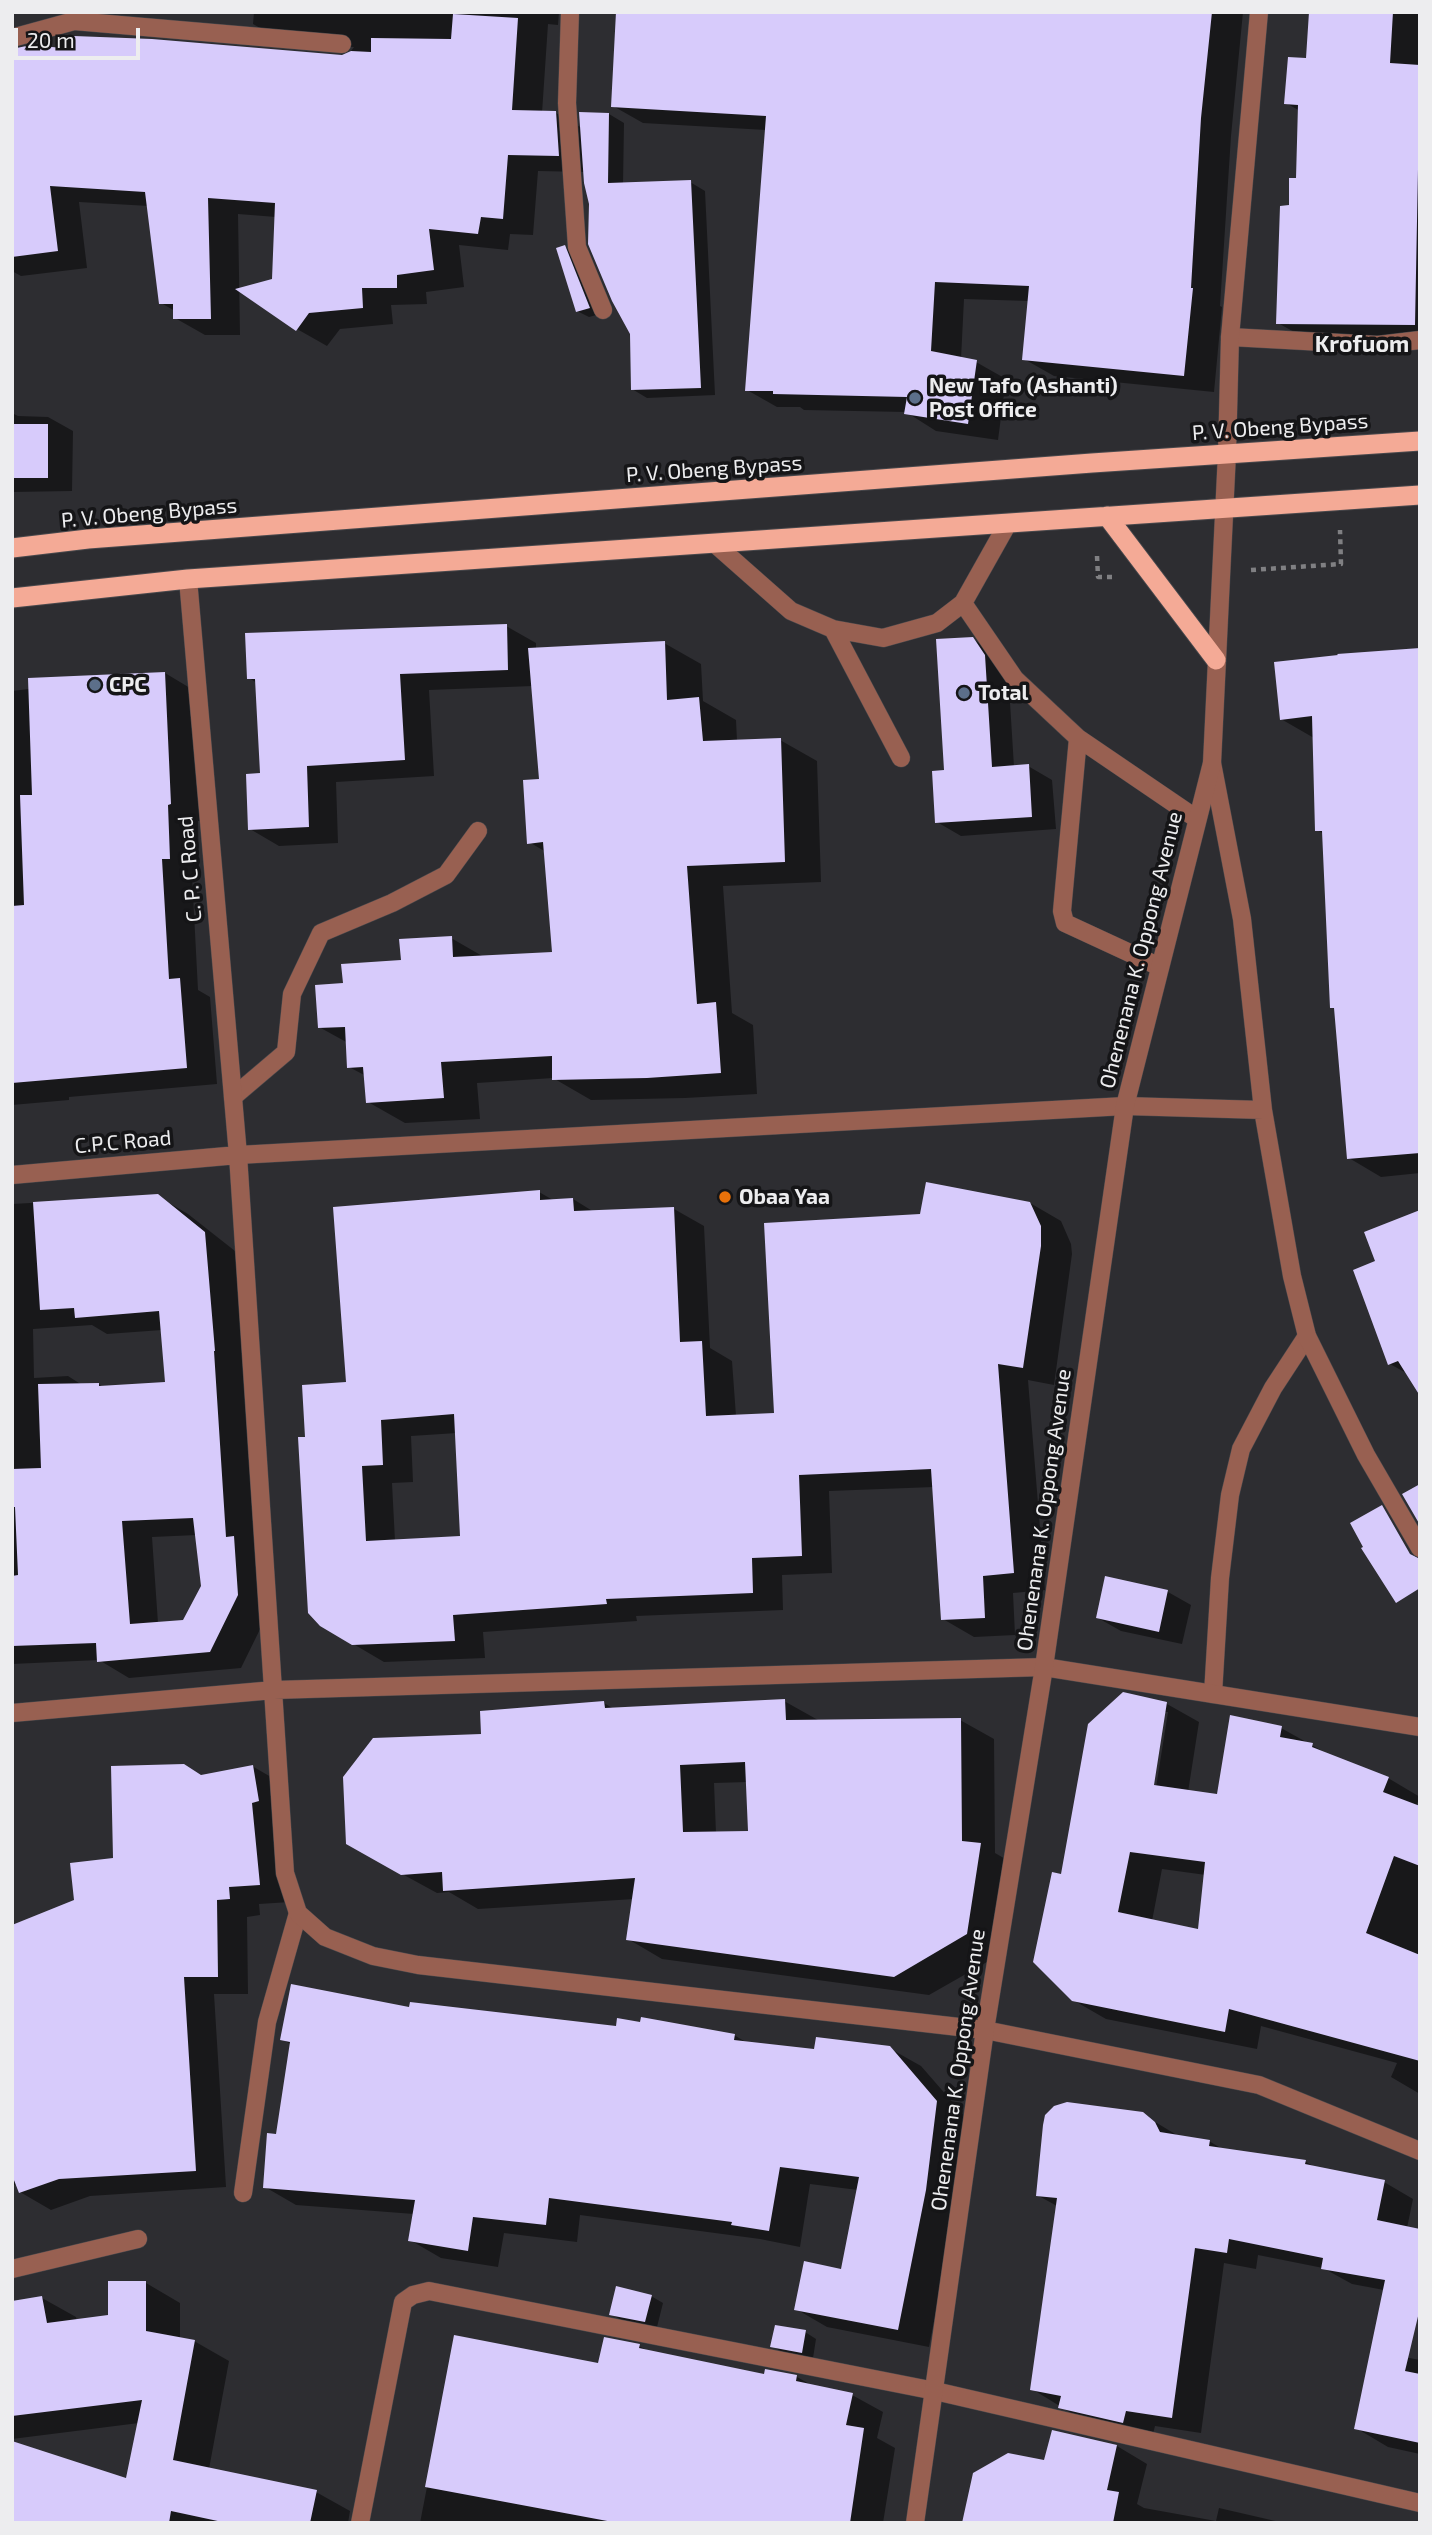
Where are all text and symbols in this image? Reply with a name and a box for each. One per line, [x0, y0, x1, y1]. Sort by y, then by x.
scale bar [18, 14, 144, 58]
text: 20 m [27, 27, 75, 52]
district label: Krofuom [1315, 330, 1409, 358]
place label: New Tafo (Ashanti) Post Office [929, 373, 1118, 423]
marker: New Tafo (Ashanti) Post Office [907, 390, 923, 406]
street label: P. V. Obeng Bypass [1191, 408, 1369, 446]
street label: P. V. Obeng Bypass [625, 450, 803, 488]
street label: P. V. Obeng Bypass [60, 493, 238, 533]
place label: CPC [109, 672, 147, 698]
marker: CPC [87, 677, 103, 693]
place label: Total [978, 680, 1028, 706]
marker: Total [956, 685, 972, 701]
street label: Ohenenana K. Oppong Avenue [1094, 809, 1188, 1091]
street label: C. P. C Road [173, 815, 207, 923]
street label: C.P.C Road [73, 1125, 173, 1159]
place label: Obaa Yaa [739, 1184, 830, 1210]
marker: Obaa Yaa [717, 1189, 733, 1205]
street label: Ohenenana K. Oppong Avenue [1012, 1367, 1076, 1653]
street label: Ohenenana K. Oppong Avenue [926, 1927, 990, 2213]

